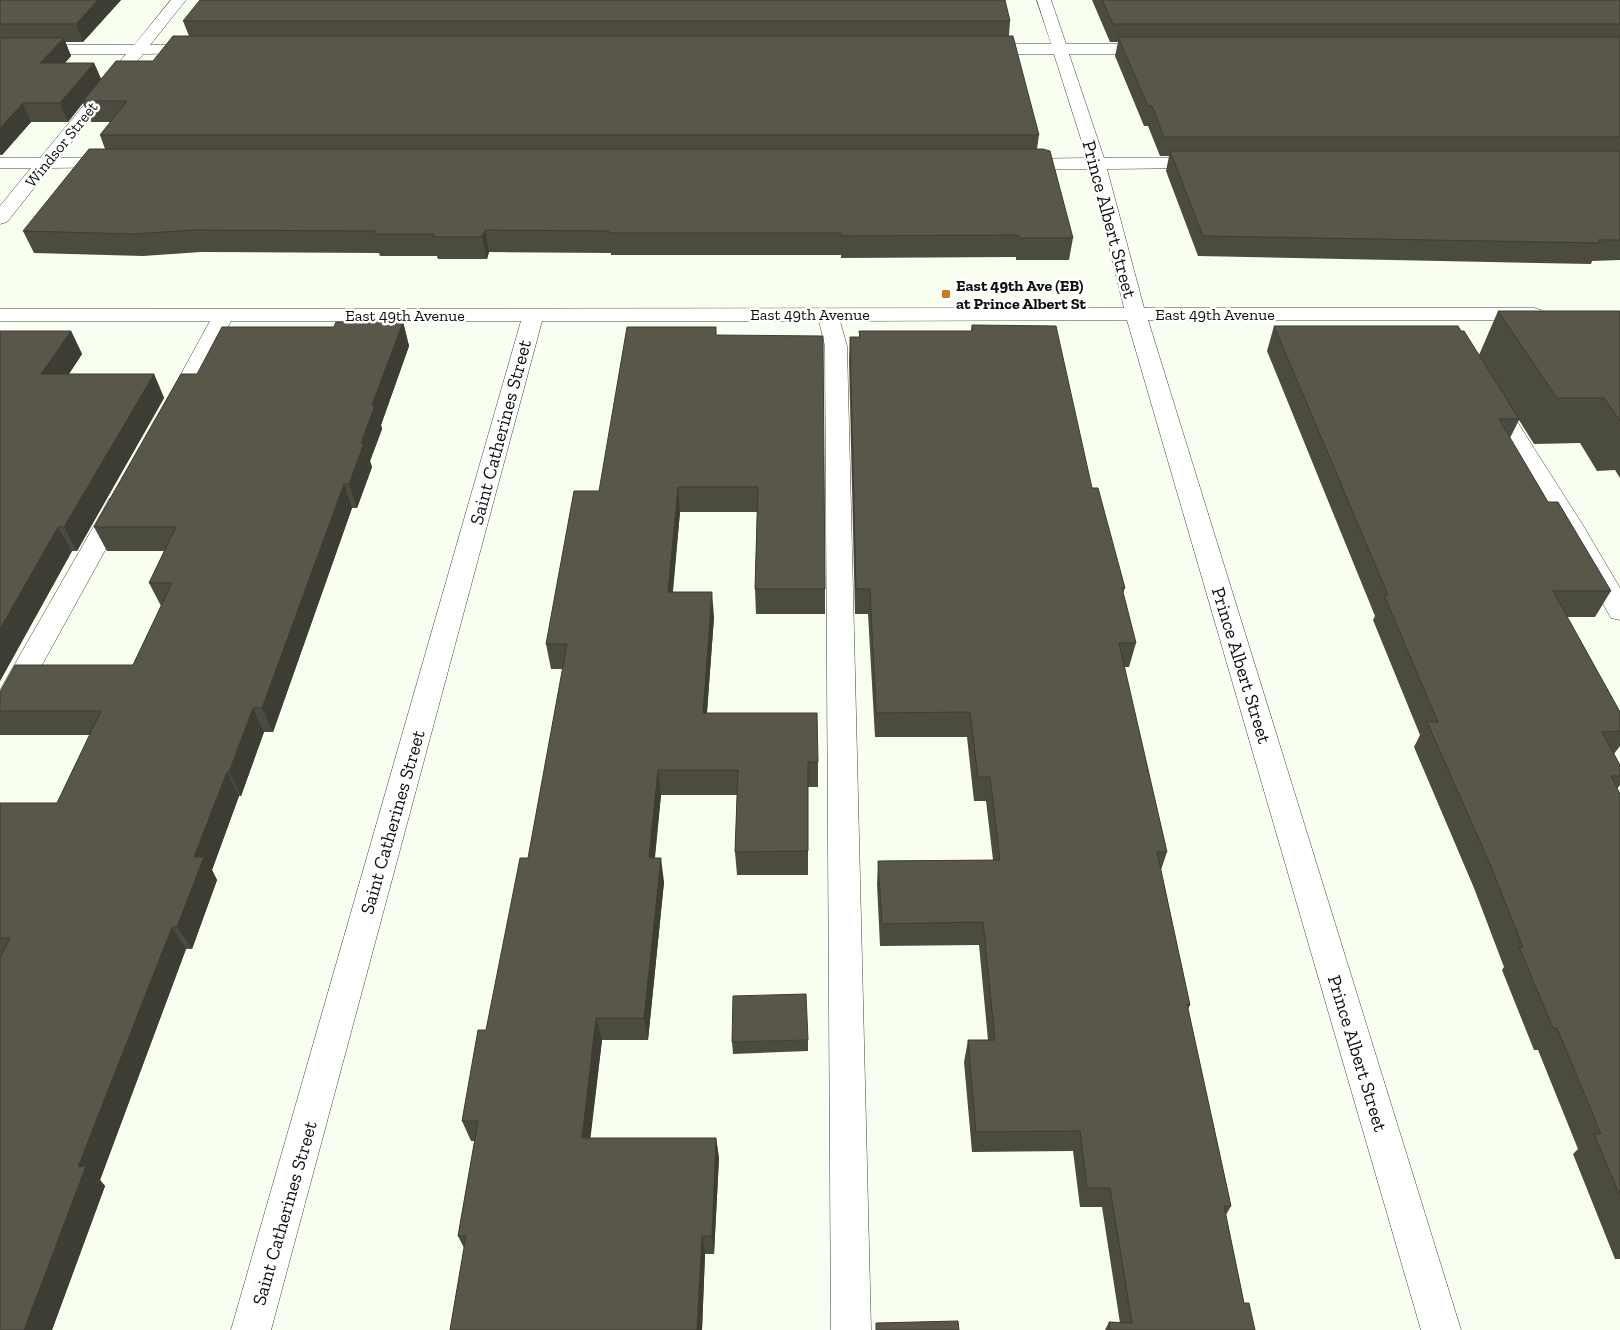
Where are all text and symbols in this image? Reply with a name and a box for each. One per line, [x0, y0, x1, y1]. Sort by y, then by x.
street label: Windsor Street [21, 98, 102, 191]
street label: Prince Albert Street [1077, 138, 1142, 301]
place label: East 49th Ave (EB) at Prince Albert St [956, 276, 1087, 313]
marker: East 49th Ave (EB) at Prince Albert St [940, 288, 952, 300]
street label: East 49th Avenue [750, 305, 870, 324]
street label: East 49th Avenue [1155, 305, 1275, 324]
street label: East 49th Avenue [345, 306, 465, 325]
street label: Saint Catherines Street [465, 337, 536, 527]
street label: Prince Albert Street [1207, 584, 1276, 746]
street label: Saint Catherines Street [355, 727, 430, 917]
street label: Prince Albert Street [1323, 972, 1392, 1134]
street label: Saint Catherines Street [247, 1118, 322, 1308]

